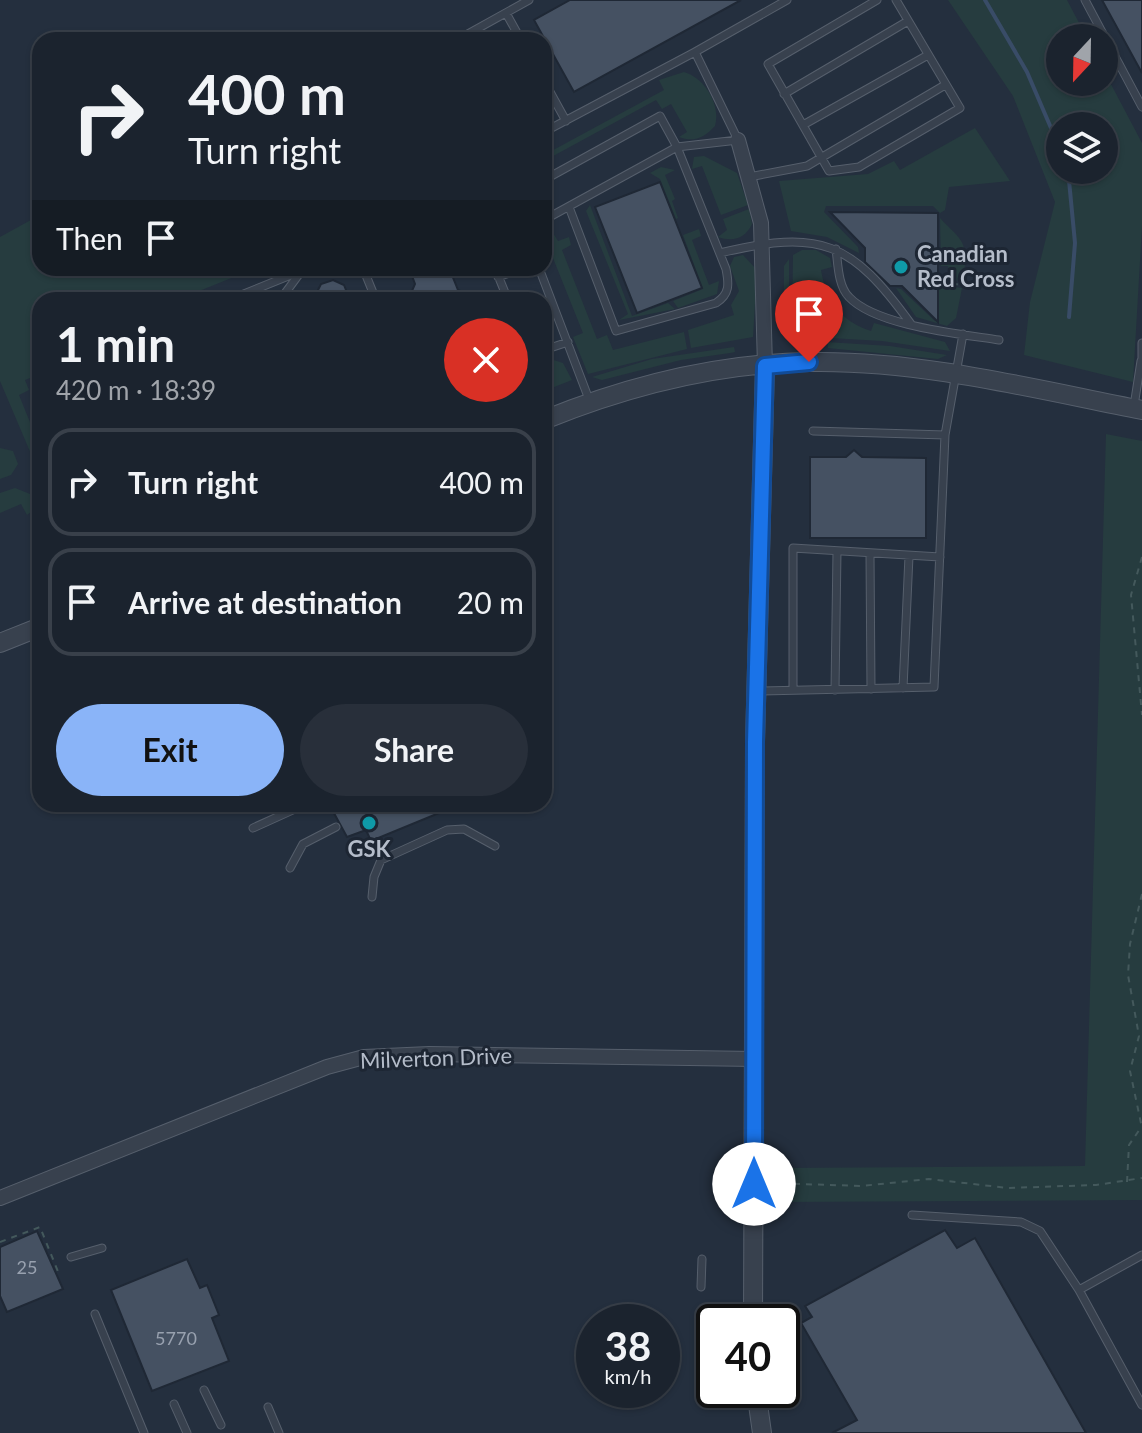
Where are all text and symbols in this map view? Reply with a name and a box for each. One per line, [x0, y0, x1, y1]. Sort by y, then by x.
north arrow [1046, 24, 1118, 96]
map controls [1046, 24, 1118, 184]
text: 400 m [188, 60, 346, 127]
icon: right [56, 64, 160, 168]
button: layers [1046, 112, 1118, 184]
text: Turn right [188, 128, 341, 172]
icon: arrive [139, 216, 183, 260]
text: Then [56, 220, 123, 256]
place label: Canadian Red Cross [917, 240, 1014, 292]
marker: Canadian Red Cross [892, 258, 910, 276]
pin [775, 280, 843, 362]
icon: arrive [787, 292, 831, 336]
text: 1 min [56, 315, 175, 372]
button: close [444, 318, 528, 402]
text: 420 m · 18:39 [56, 374, 216, 406]
icon: right [60, 460, 104, 504]
text: Turn right [128, 464, 258, 500]
text: 400 m [439, 464, 524, 500]
icon: arrive [60, 580, 104, 624]
text: Arrive at destination [128, 584, 402, 620]
text: 20 m [457, 584, 524, 620]
button: Exit [56, 704, 284, 796]
button: Share [300, 704, 528, 796]
marker: GSK [360, 814, 378, 832]
place label: GSK [347, 835, 391, 862]
street label: Milverton Drive [360, 1041, 512, 1074]
position arrow [712, 1142, 796, 1226]
house number: 25 [17, 1256, 37, 1278]
speed limit sign: 40 [696, 1304, 800, 1408]
text: 38 [605, 1322, 651, 1370]
house number: 5770 [155, 1327, 197, 1349]
text: km/h [605, 1364, 651, 1388]

